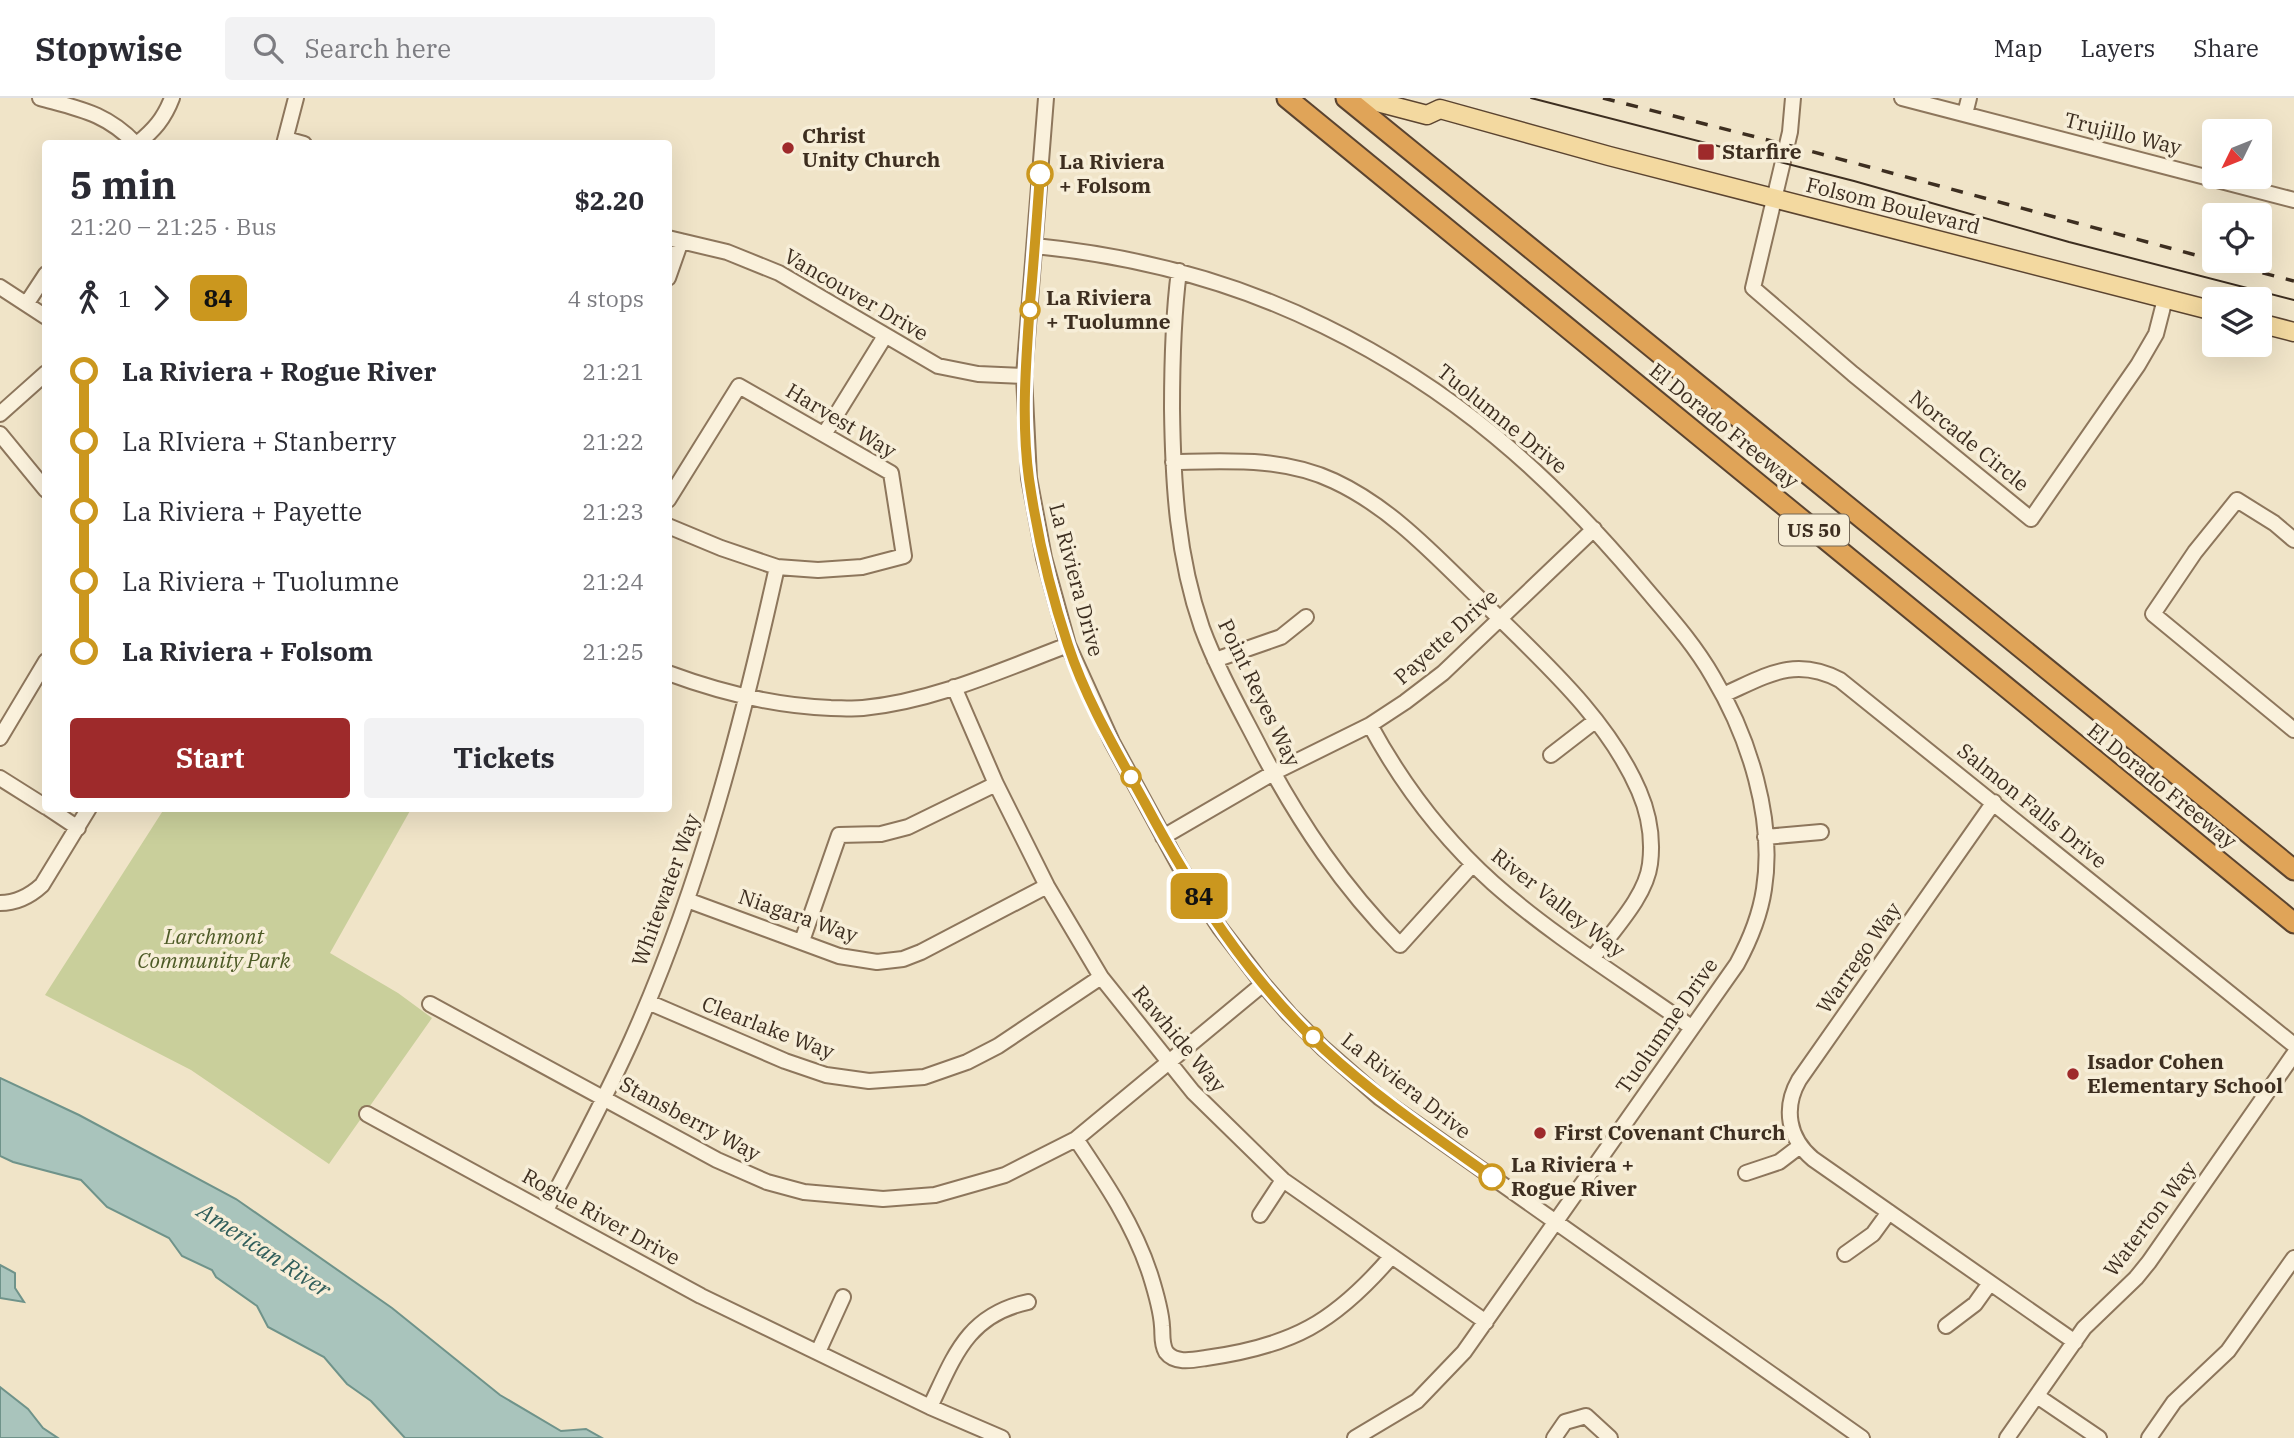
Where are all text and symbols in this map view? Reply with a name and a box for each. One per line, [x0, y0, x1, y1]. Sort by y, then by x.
search box [225, 17, 715, 80]
text: Stopwise [35, 27, 183, 70]
icon: search [249, 29, 287, 67]
text: Search here [305, 31, 451, 65]
text: Map [1994, 32, 2042, 64]
text: Layers [2080, 32, 2155, 64]
text: Share [2193, 32, 2259, 64]
street label: Trujillo Way [2062, 105, 2186, 161]
north arrow [2202, 119, 2272, 189]
map controls [2202, 119, 2272, 357]
place label: Christ Unity Church [802, 121, 941, 173]
place label: Starfire [1722, 137, 1802, 165]
marker: Christ Unity Church [780, 140, 796, 156]
marker: Starfire [1696, 142, 1716, 162]
place label: La Riviera + Folsom [1059, 147, 1165, 199]
text: 5 min [70, 160, 176, 209]
marker: La Riviera + Folsom [1027, 161, 1053, 187]
street label: Folsom Boulevard [1803, 170, 1983, 240]
text: $2.20 [574, 183, 644, 217]
button: locate [2202, 203, 2272, 273]
text: 21:20 – 21:25 · Bus [70, 211, 277, 241]
street label: Vancouver Drive [779, 241, 934, 347]
icon: walk [70, 279, 108, 317]
icon: forward [142, 279, 180, 317]
text: 84 [204, 282, 233, 314]
text: 1 [118, 283, 132, 313]
text: 4 stops [567, 283, 644, 313]
place label: La Riviera + Tuolumne [1046, 283, 1171, 335]
button: layers [2202, 287, 2272, 357]
marker: La Riviera + Tuolumne [1020, 300, 1040, 320]
text: La Riviera + Rogue River [122, 354, 436, 388]
text: 21:21 [582, 356, 644, 386]
street label: El Dorado Freeway [1644, 356, 1806, 495]
street label: Tuolumne Drive [1432, 357, 1574, 479]
street label: Harvest Way [781, 376, 903, 465]
street label: Norcade Circle [1904, 383, 2035, 497]
text: La RIviera + Stanberry [122, 424, 396, 458]
text: 21:22 [582, 426, 644, 456]
text: La Riviera + Payette [122, 494, 362, 528]
text: 21:23 [582, 496, 644, 526]
street label: La Riviera Drive [1043, 500, 1111, 659]
road number: US 50 [1779, 514, 1849, 546]
text: La Riviera + Tuolumne [122, 564, 399, 598]
text: 21:24 [582, 566, 644, 596]
street label: Payette Drive [1388, 582, 1503, 690]
street label: Point Reyes Way [1212, 614, 1308, 772]
text: La Riviera + Folsom [122, 634, 373, 668]
text: 21:25 [582, 636, 644, 666]
street label: El Dorado Freeway [2082, 716, 2244, 855]
button: Start [70, 718, 350, 798]
button: Tickets [364, 718, 644, 798]
street label: Salmon Falls Drive [1952, 736, 2113, 874]
unlabelled marker [1121, 767, 1141, 787]
street label: Whitewater Way [624, 809, 706, 970]
street label: River Valley Way [1486, 841, 1632, 964]
line badge: 84 [1168, 873, 1230, 919]
text: 84 [1185, 880, 1213, 912]
street label: Niagara Way [735, 882, 862, 949]
street label: Warrego Way [1809, 896, 1907, 1019]
park label: Larchmont Community Park [137, 922, 292, 974]
street label: Tuolumne Drive [1609, 952, 1724, 1099]
street label: Rawhide Way [1127, 979, 1233, 1098]
street label: Clearlake Way [698, 989, 839, 1065]
street label: La Riviera Drive [1336, 1026, 1477, 1145]
unlabelled marker [1303, 1027, 1323, 1047]
place label: Isador Cohen Elementary School [2087, 1047, 2283, 1099]
marker: Isador Cohen Elementary School [2065, 1066, 2081, 1082]
street label: Stansberry Way [615, 1069, 767, 1167]
place label: First Covenant Church [1554, 1118, 1786, 1146]
marker: First Covenant Church [1532, 1125, 1548, 1141]
place label: La Riviera + Rogue River [1511, 1150, 1638, 1202]
street label: Waterton Way [2097, 1154, 2202, 1282]
street label: Rogue River Drive [518, 1161, 685, 1271]
marker: La Riviera + Rogue River [1479, 1164, 1505, 1190]
water label: American River [190, 1194, 338, 1304]

